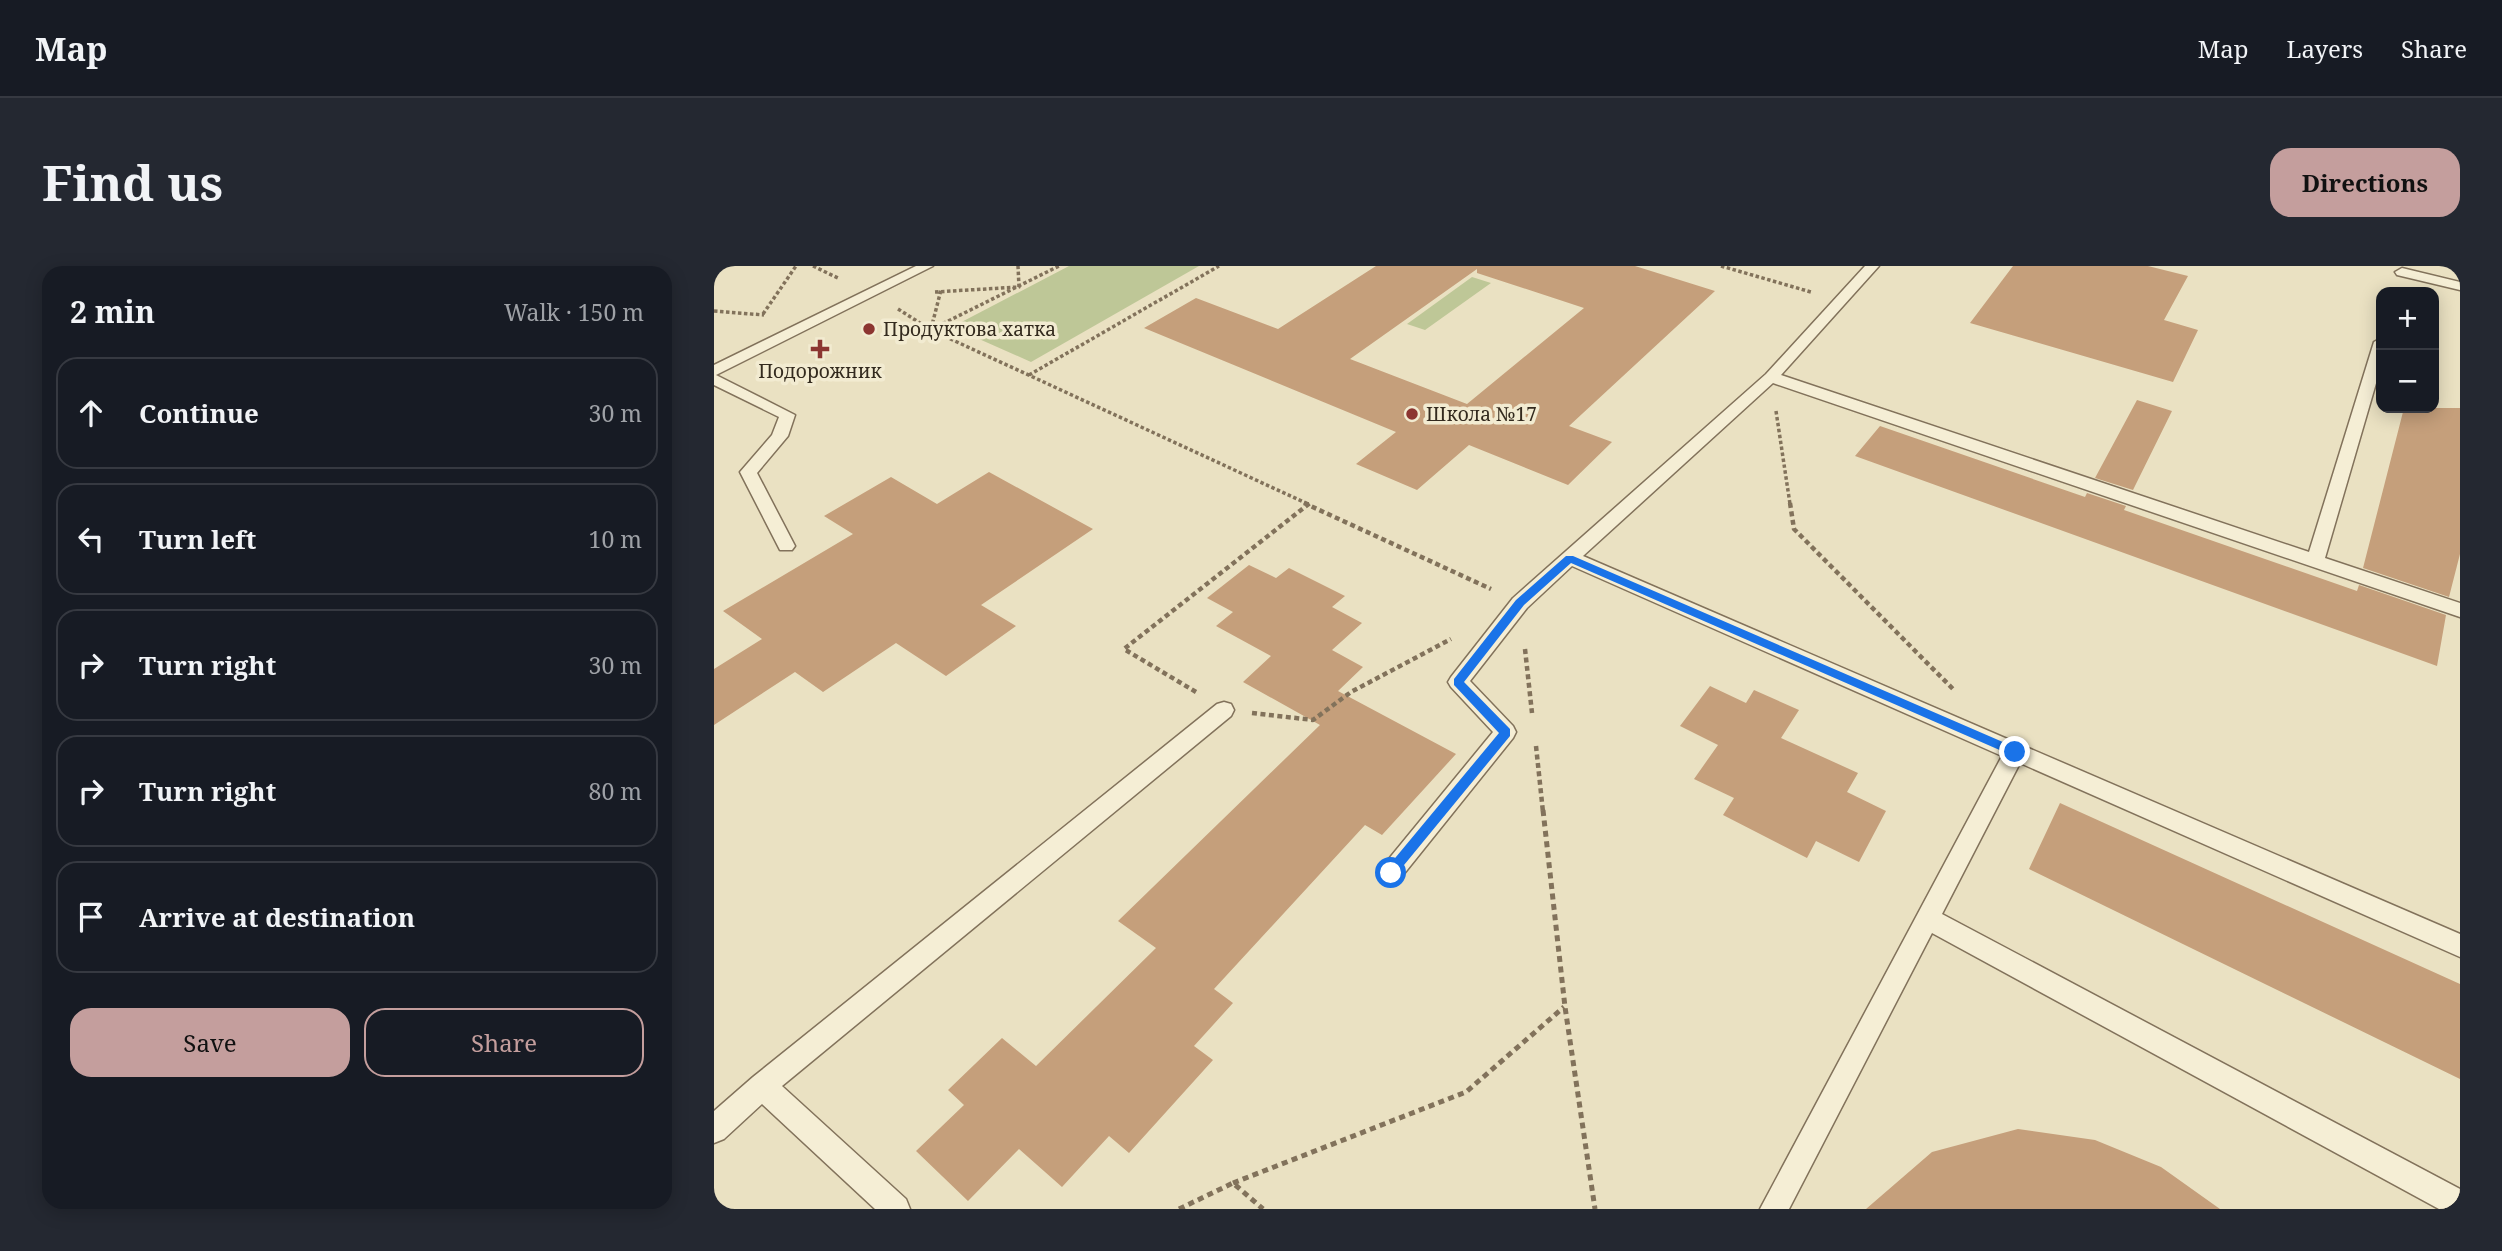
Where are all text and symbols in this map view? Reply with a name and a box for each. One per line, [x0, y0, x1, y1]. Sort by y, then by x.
text: Map [35, 26, 108, 71]
text: Map [2198, 32, 2249, 65]
text: Layers [2287, 32, 2363, 65]
text: Share [2401, 32, 2467, 65]
button: Directions [2270, 148, 2460, 217]
text: Find us [42, 149, 223, 215]
map controls [2376, 287, 2439, 413]
button: + [2376, 287, 2439, 350]
text: 2 min [70, 291, 155, 332]
text: Walk · 150 m [504, 296, 644, 328]
place label: Продуктова хатка [883, 316, 1056, 342]
marker: Продуктова хатка [861, 321, 877, 337]
marker: Подорожник [812, 341, 828, 357]
button: − [2376, 350, 2439, 413]
place label: Подорожник [758, 358, 883, 384]
icon: ahead [72, 394, 110, 432]
text: Continue [139, 395, 259, 431]
text: 30 m [589, 397, 642, 429]
place label: Школа №17 [1426, 401, 1537, 427]
marker: Школа №17 [1404, 406, 1420, 422]
icon: left [72, 520, 110, 558]
text: Turn left [139, 521, 256, 557]
text: 10 m [589, 523, 642, 555]
icon: right [72, 646, 110, 684]
text: Turn right [139, 647, 276, 683]
text: 30 m [589, 649, 642, 681]
route end [1999, 736, 2030, 767]
icon: right [72, 772, 110, 810]
text: Turn right [139, 773, 276, 809]
text: 80 m [589, 775, 642, 807]
route start [1375, 857, 1406, 888]
icon: arrive [72, 898, 110, 936]
text: Arrive at destination [139, 899, 415, 935]
button: Save [70, 1008, 350, 1077]
button: Share [364, 1008, 644, 1077]

